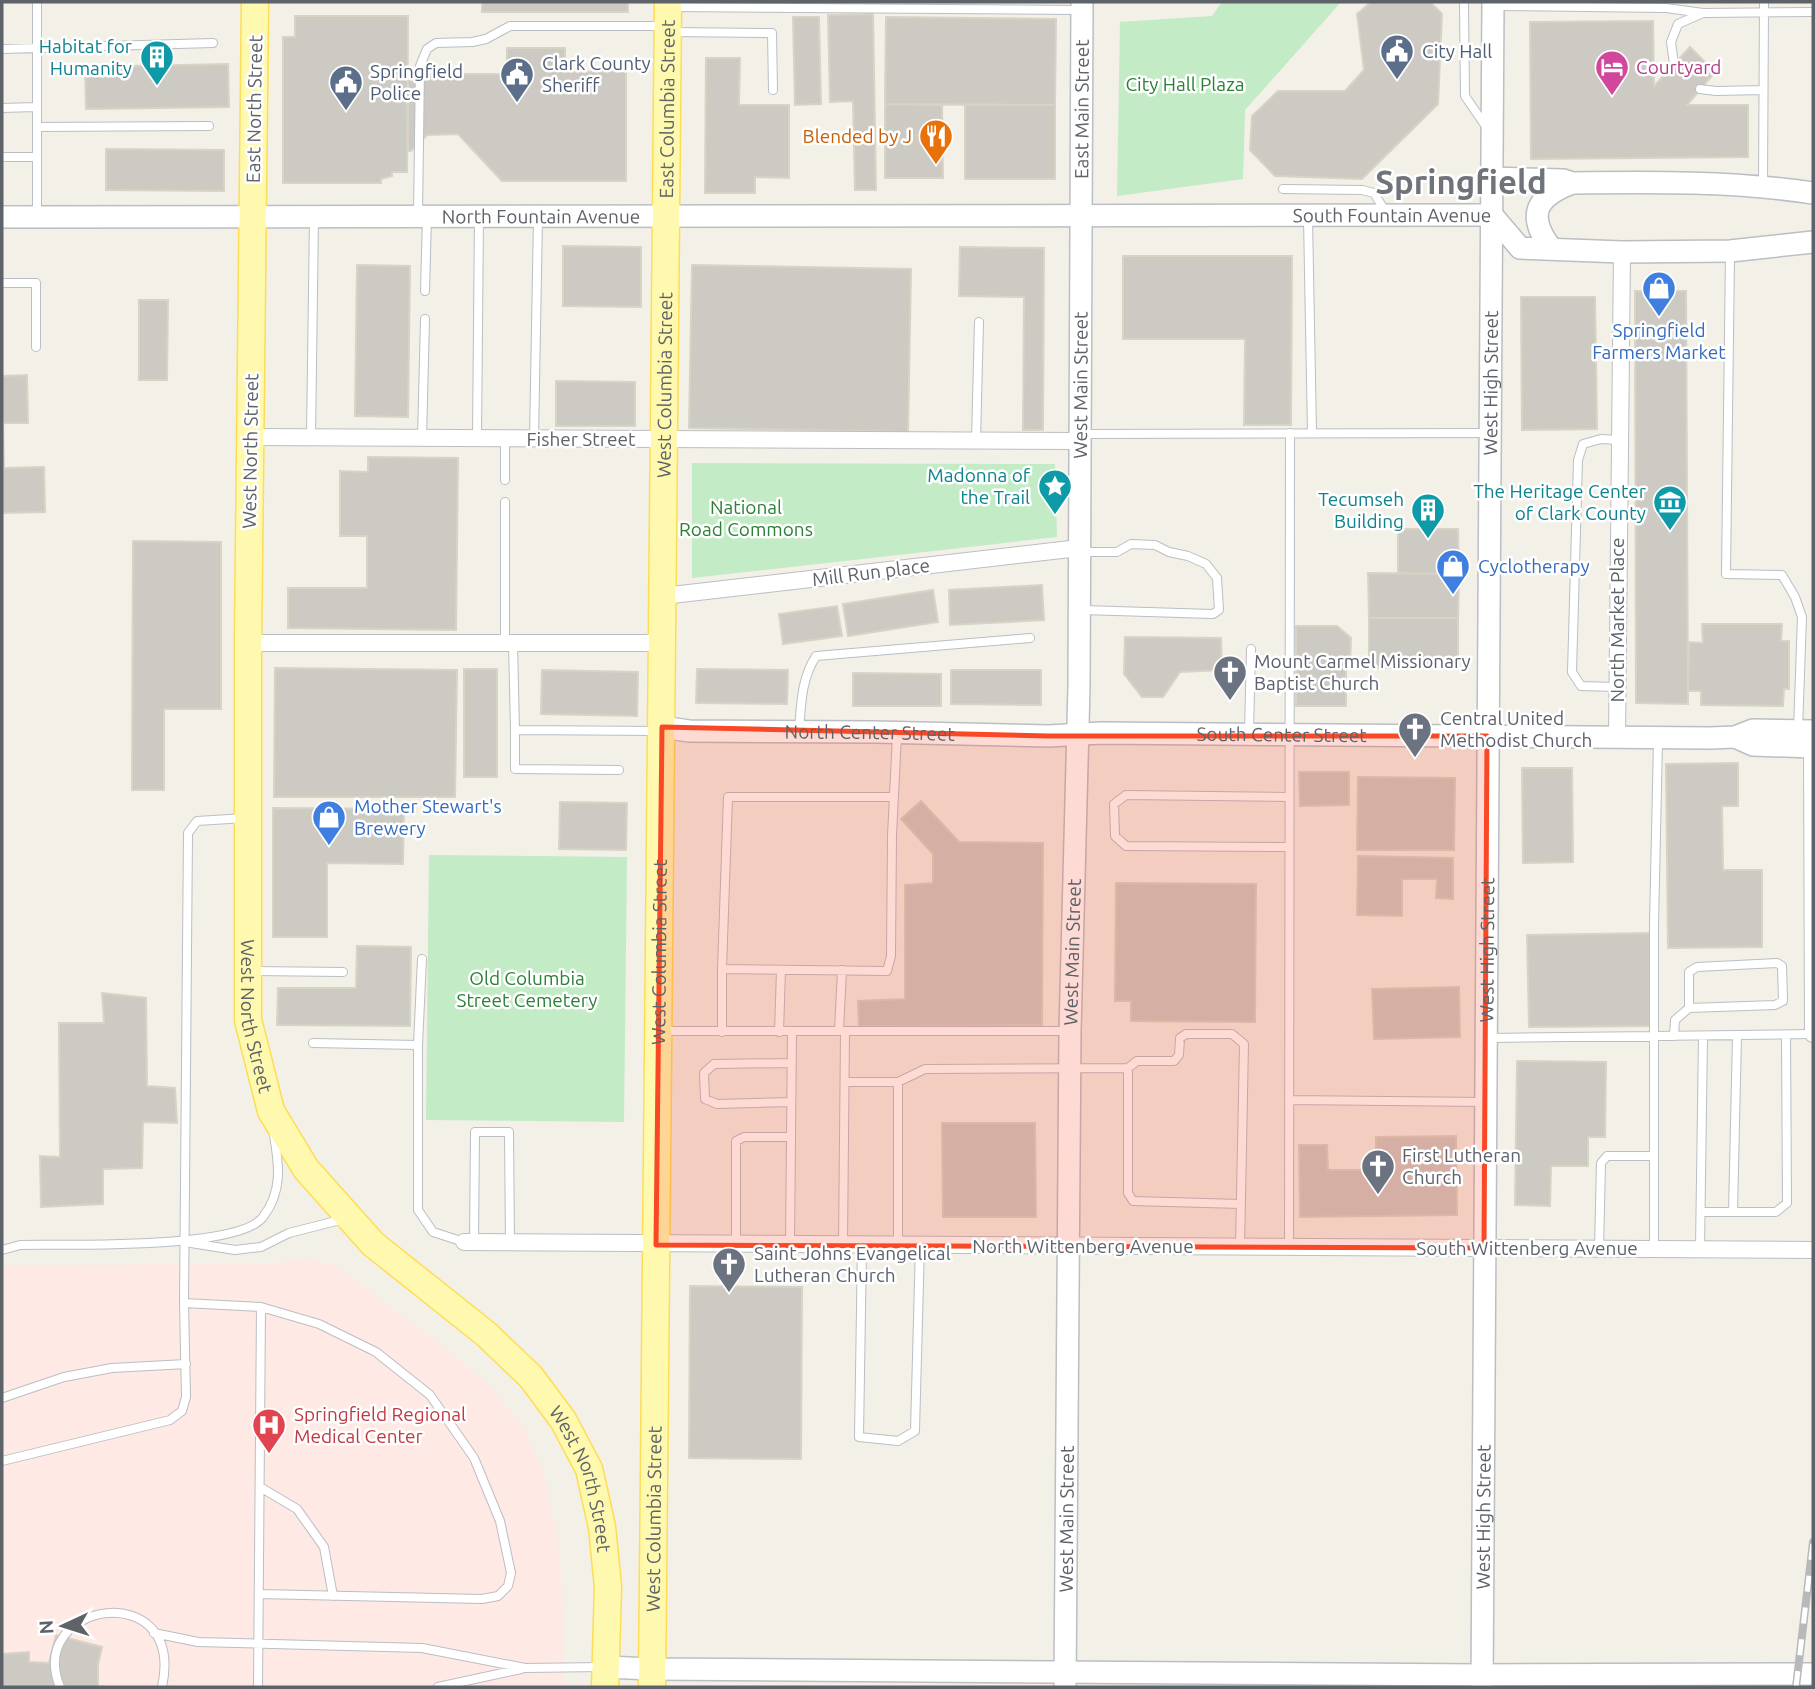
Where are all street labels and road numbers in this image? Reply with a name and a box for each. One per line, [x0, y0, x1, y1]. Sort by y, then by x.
street label: East Columbia Street [655, 19, 679, 198]
street label: East North Street [242, 34, 266, 183]
street label: East Main Street [1070, 39, 1093, 179]
street label: South Fountain Avenue [1293, 204, 1491, 226]
street label: North Fountain Avenue [442, 205, 640, 227]
street label: West Columbia Street [652, 291, 676, 478]
street label: West High Street [1479, 310, 1502, 456]
street label: West Main Street [1069, 311, 1092, 459]
street label: West North Street [238, 373, 262, 529]
street label: Fisher Street [527, 428, 636, 450]
street label: North Market Place [1606, 537, 1628, 703]
street label: Mill Run place [811, 554, 931, 590]
street label: North Center Street [785, 721, 956, 745]
street label: South Center Street [1196, 723, 1367, 746]
street label: West Columbia Street [647, 858, 671, 1045]
street label: West High Street [1475, 877, 1498, 1023]
street label: West Main Street [1059, 878, 1085, 1026]
street label: West North Street [237, 939, 277, 1096]
street label: North Wittenberg Avenue [972, 1235, 1194, 1257]
street label: South Wittenberg Avenue [1416, 1237, 1638, 1259]
street label: West North Street [545, 1401, 616, 1554]
street label: West Columbia Street [642, 1425, 665, 1612]
street label: West High Street [1472, 1444, 1495, 1590]
street label: West Main Street [1055, 1445, 1078, 1593]

